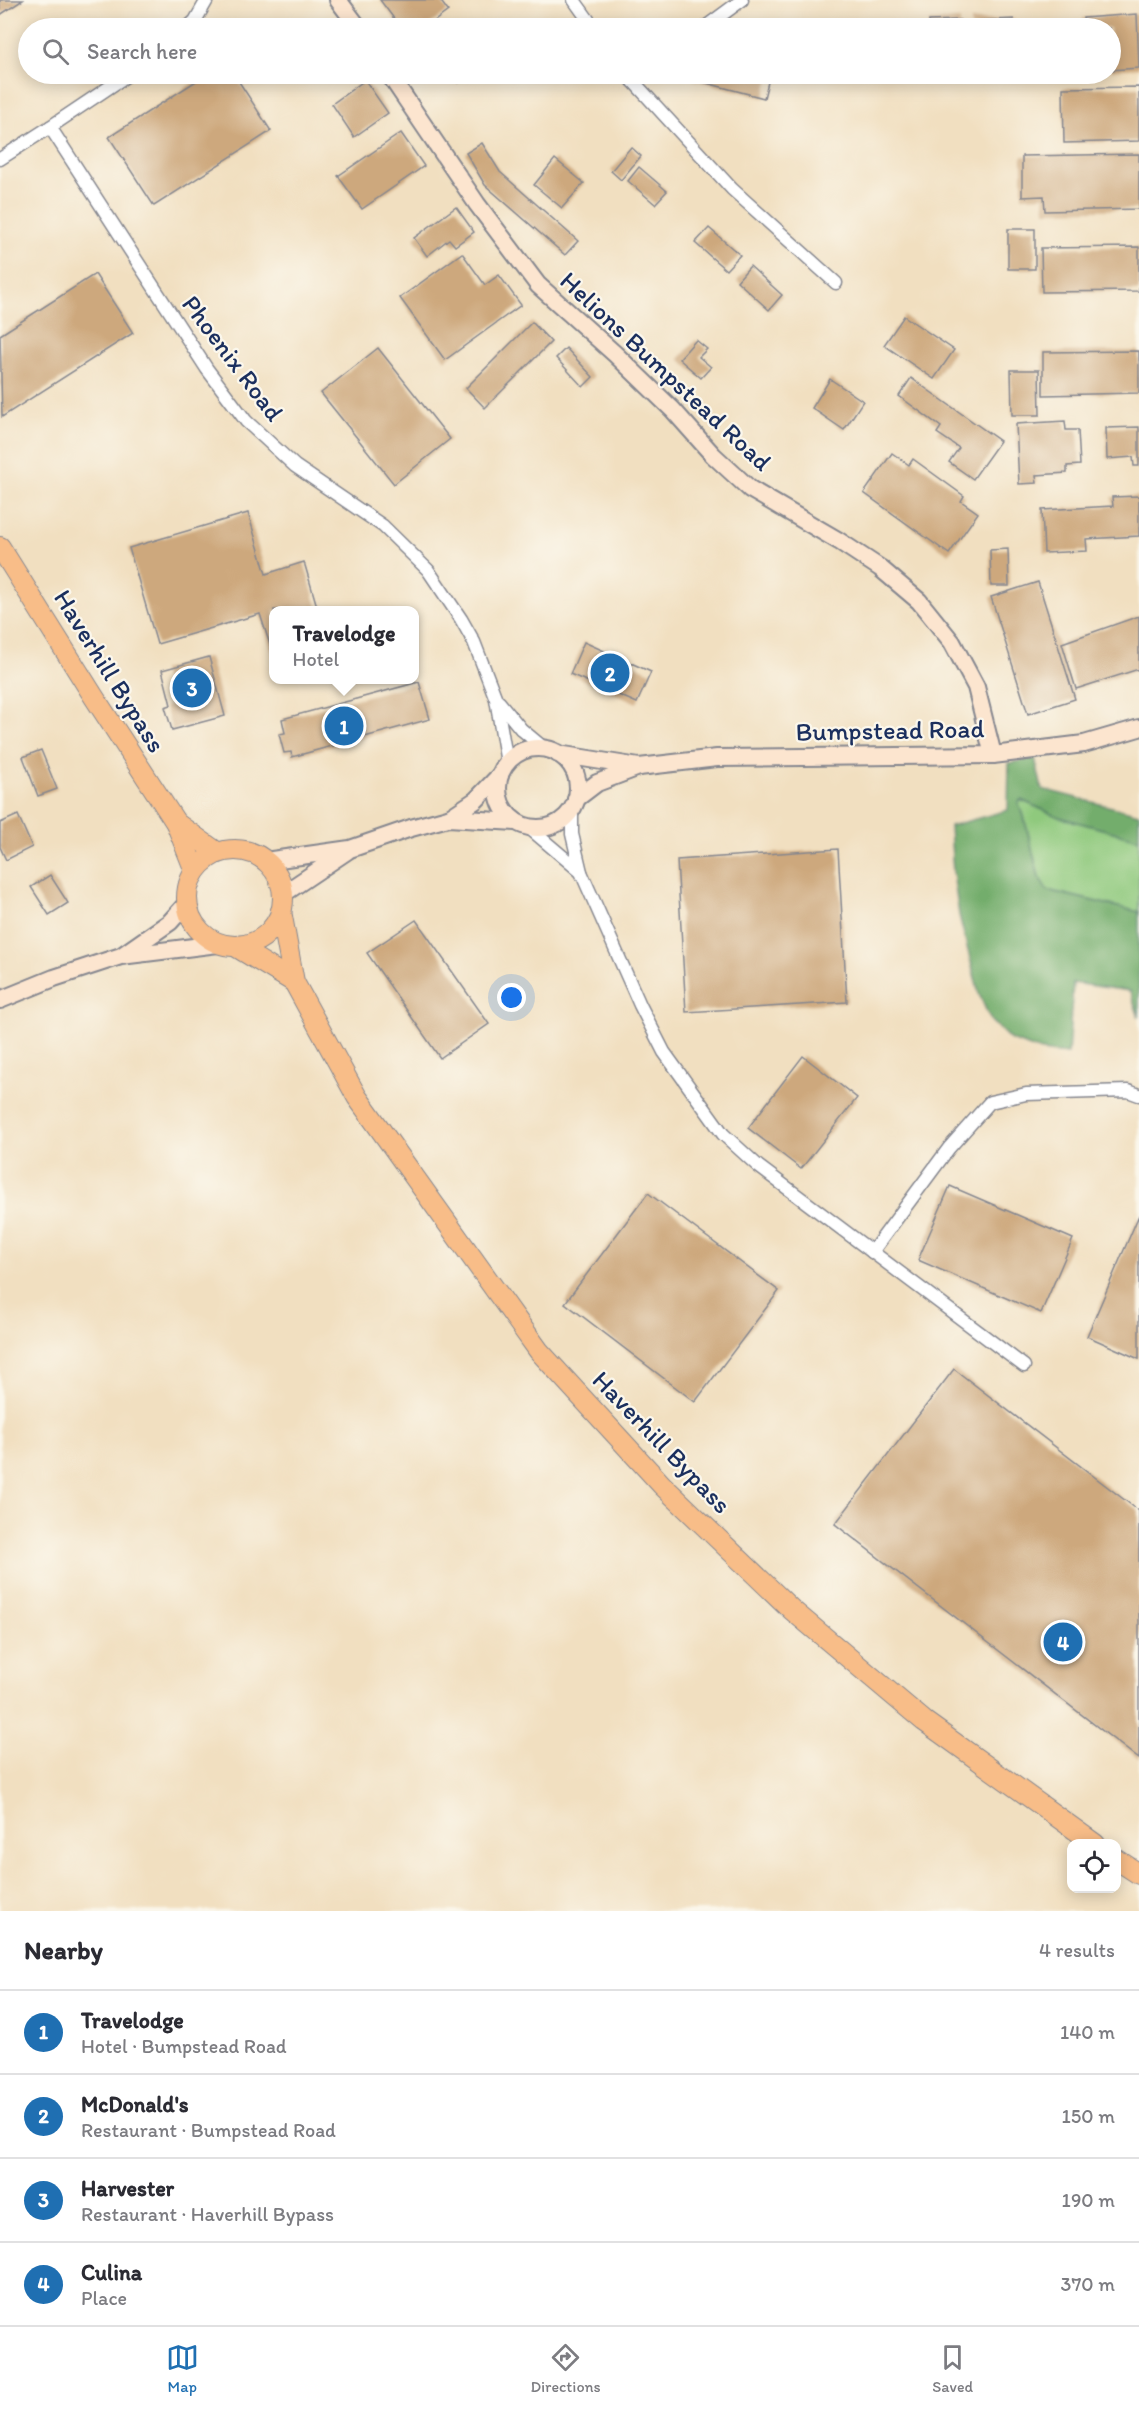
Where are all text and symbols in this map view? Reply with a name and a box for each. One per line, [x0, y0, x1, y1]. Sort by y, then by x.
search box [18, 18, 1121, 84]
icon: search [39, 35, 72, 68]
text: Search here [87, 38, 197, 65]
street label: Helions Bumpstead Road [554, 265, 778, 477]
street label: Phoenix Road [175, 289, 291, 428]
street label: Haverhill Bypass [47, 584, 173, 758]
popup [269, 606, 419, 684]
text: Travelodge [293, 620, 395, 647]
text: Hotel [293, 647, 339, 671]
pin: 2 [590, 650, 630, 696]
pin: 3 [172, 666, 212, 710]
pin: 1 [324, 704, 364, 748]
street label: Bumpstead Road [795, 712, 985, 748]
your location [497, 983, 526, 1012]
street label: Haverhill Bypass [586, 1364, 738, 1520]
pin: 4 [1044, 1620, 1082, 1664]
map controls [1067, 1839, 1121, 1893]
button: locate [1067, 1839, 1121, 1893]
text: Nearby [24, 1934, 103, 1966]
text: 4 results [1039, 1938, 1115, 1962]
text: Travelodge [81, 2007, 184, 2034]
text: 1 [39, 2020, 48, 2044]
text: 140 m [1060, 2020, 1115, 2044]
text: Hotel · Bumpstead Road [81, 2034, 287, 2058]
text: McDonald's [81, 2091, 189, 2118]
text: 2 [38, 2104, 49, 2128]
text: 150 m [1062, 2104, 1115, 2128]
text: Restaurant · Bumpstead Road [81, 2118, 336, 2142]
text: Harvester [81, 2175, 174, 2202]
text: 3 [38, 2188, 49, 2212]
text: 190 m [1062, 2188, 1115, 2212]
text: Restaurant · Haverhill Bypass [81, 2202, 334, 2226]
text: Culina [81, 2259, 142, 2286]
text: 4 [37, 2272, 50, 2296]
text: 370 m [1061, 2272, 1115, 2296]
text: Place [81, 2286, 127, 2310]
tab: Map [166, 2341, 199, 2396]
tab: Directions [530, 2341, 601, 2396]
tab: Saved [932, 2341, 973, 2396]

